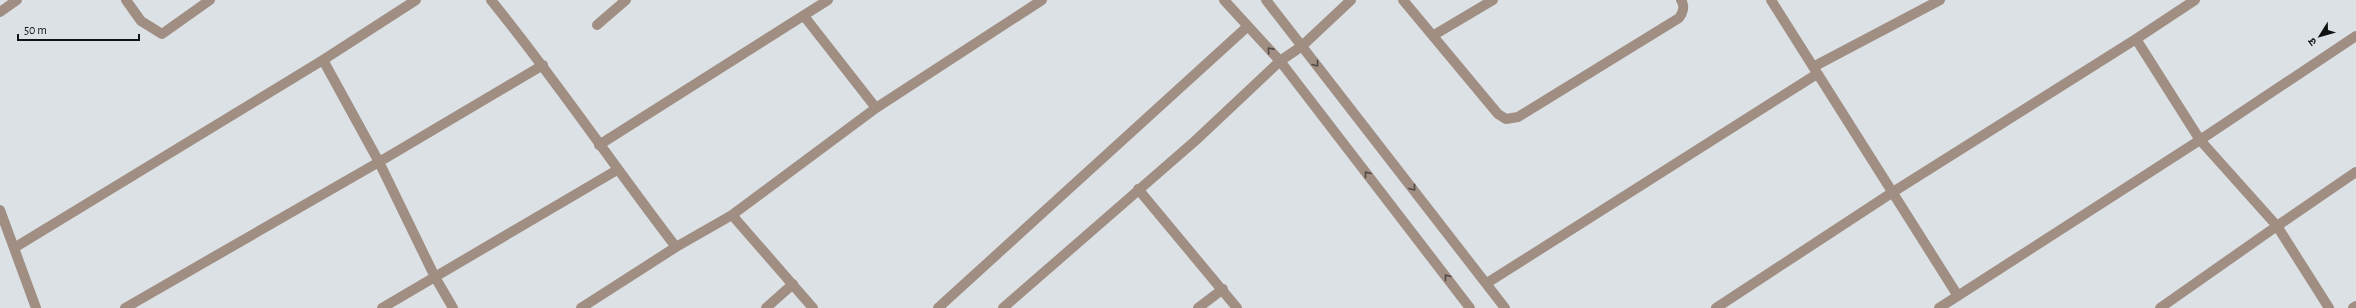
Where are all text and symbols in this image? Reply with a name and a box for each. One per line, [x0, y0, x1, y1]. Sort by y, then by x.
scale bar [18, 16, 139, 42]
north arrow [2300, 16, 2340, 56]
text: 50 m [24, 24, 47, 36]
text: उ [2306, 35, 2319, 48]
one-way arrow [1268, 47, 1275, 54]
one-way arrow [1311, 59, 1318, 66]
one-way arrow [1365, 171, 1372, 178]
one-way arrow [1408, 184, 1415, 191]
one-way arrow [1444, 275, 1451, 282]

